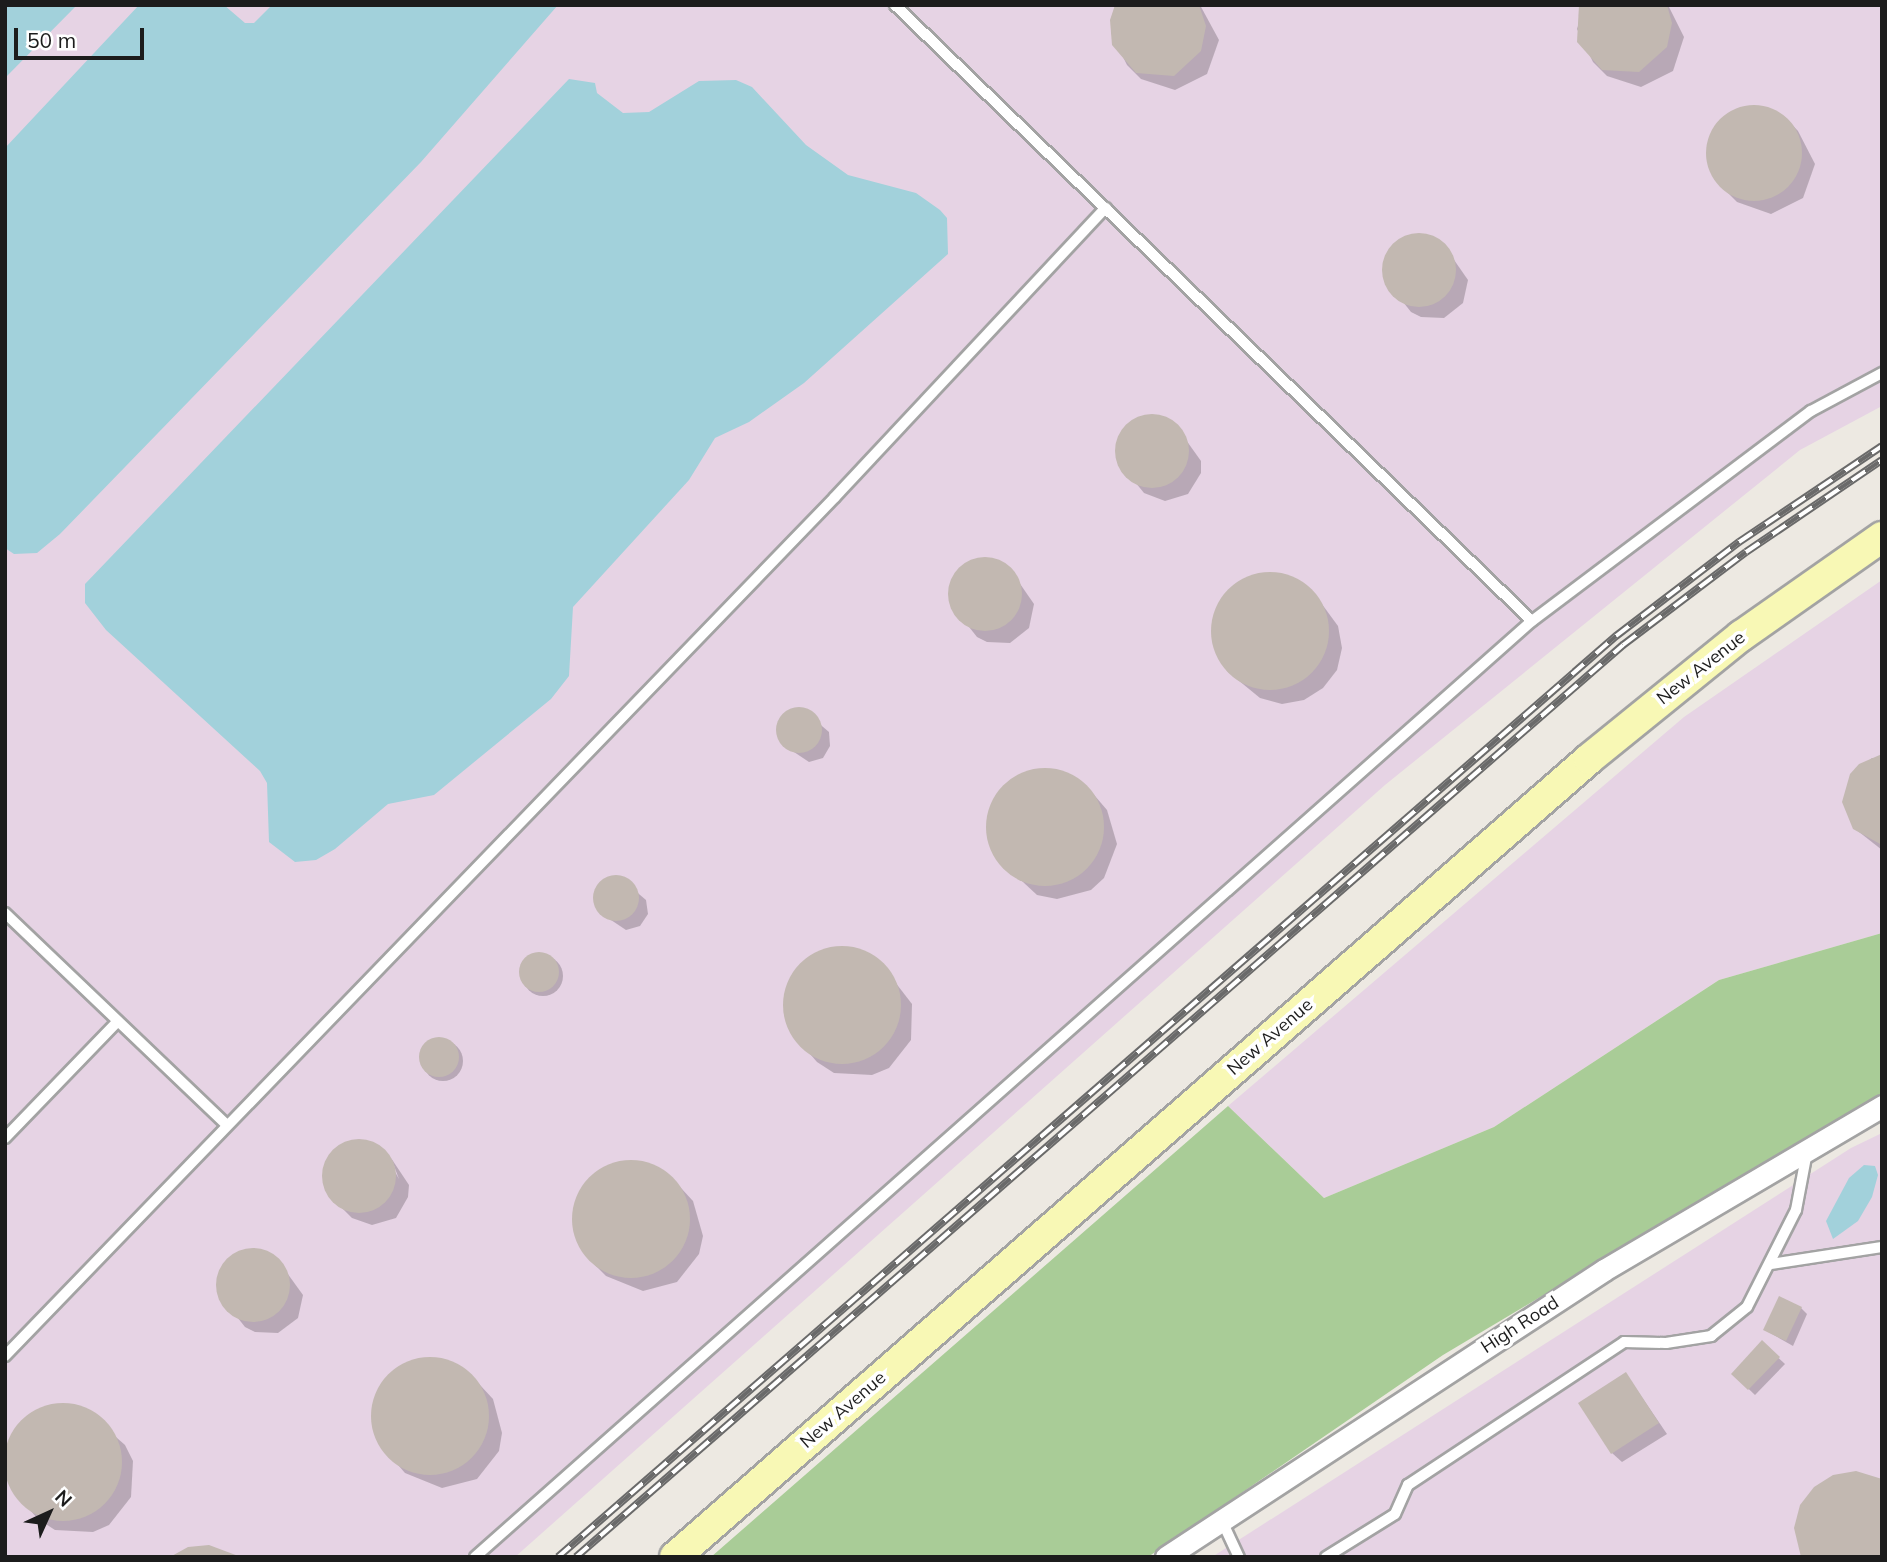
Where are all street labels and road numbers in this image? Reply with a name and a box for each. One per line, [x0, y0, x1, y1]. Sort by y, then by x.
street label: New Avenue [1653, 627, 1749, 709]
street label: New Avenue [1223, 994, 1317, 1080]
street label: High Road [1477, 1292, 1563, 1358]
street label: New Avenue [796, 1367, 890, 1453]

